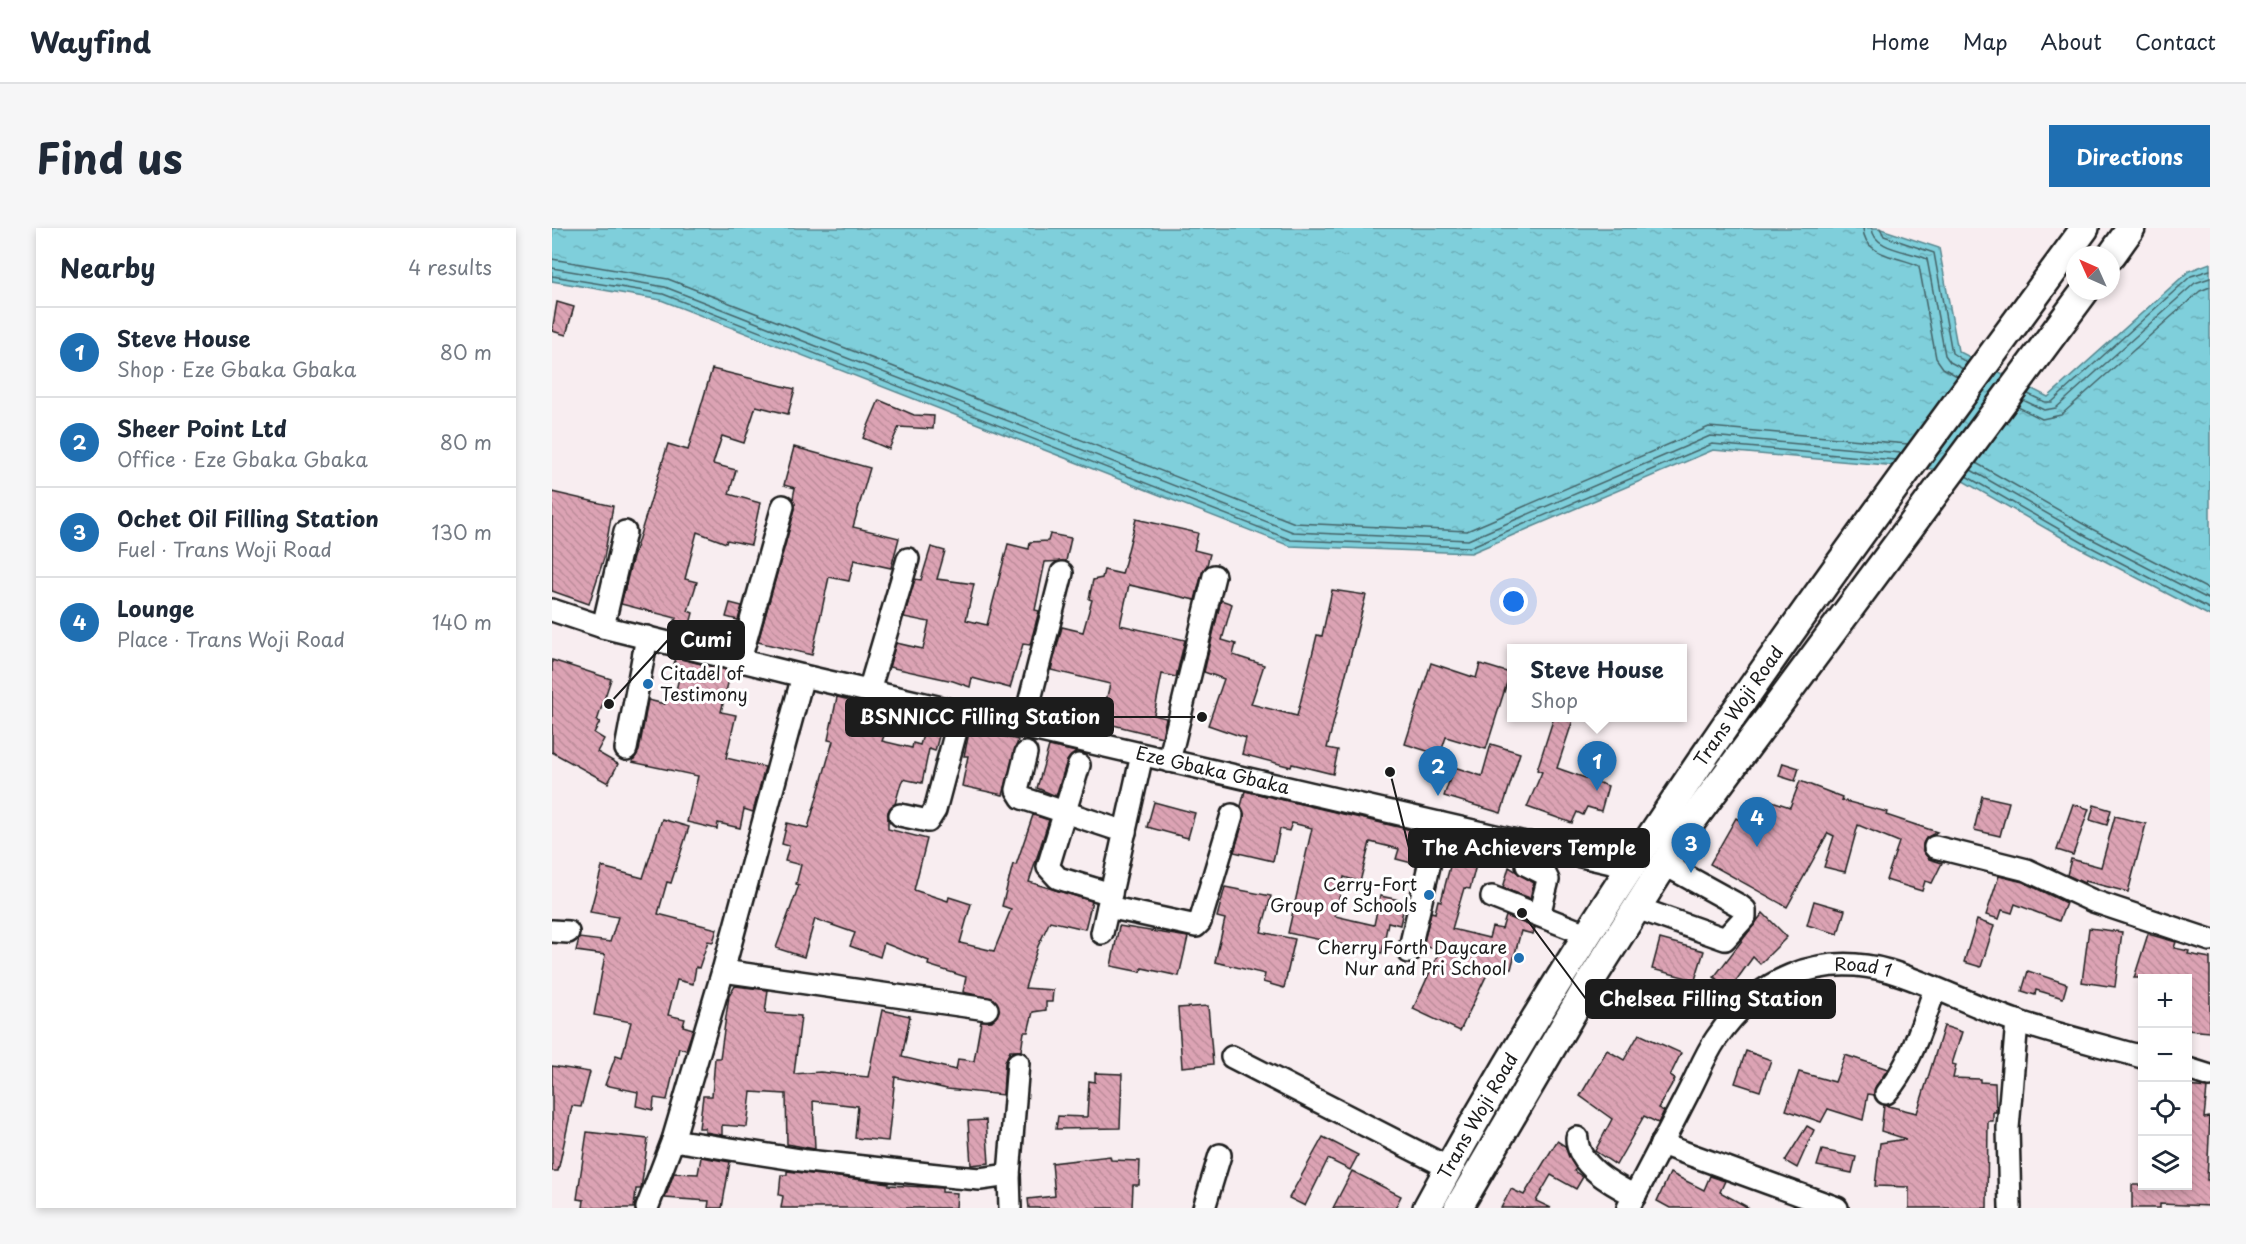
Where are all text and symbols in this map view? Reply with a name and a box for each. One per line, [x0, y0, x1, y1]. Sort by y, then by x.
text: Wayfind [30, 20, 151, 63]
text: Home [1871, 25, 1930, 57]
text: Map [1963, 25, 2008, 57]
text: About [2041, 25, 2102, 57]
text: Contact [2135, 25, 2216, 57]
text: Find us [36, 125, 183, 188]
button: Directions [2049, 125, 2210, 187]
north arrow [2066, 246, 2120, 300]
text: Nearby [60, 248, 155, 287]
text: 4 results [408, 252, 492, 282]
text: Steve House [117, 321, 251, 354]
text: 1 [75, 337, 84, 367]
text: 80 m [440, 337, 492, 367]
text: Shop · Eze Gbaka Gbaka [117, 354, 356, 384]
text: Sheer Point Ltd [117, 411, 287, 444]
text: 2 [72, 427, 87, 457]
text: 80 m [440, 427, 492, 457]
text: Office · Eze Gbaka Gbaka [117, 444, 368, 474]
text: Ochet Oil Filling Station [117, 501, 379, 534]
text: 3 [73, 517, 86, 547]
text: 130 m [432, 517, 492, 547]
text: Fuel · Trans Woji Road [117, 534, 332, 564]
your location [1499, 587, 1528, 616]
text: Lounge [117, 591, 194, 624]
text: 4 [73, 607, 86, 637]
text: 140 m [432, 607, 492, 637]
callout: Cumi [668, 621, 744, 659]
text: Place · Trans Woji Road [117, 624, 345, 654]
text: Cumi [680, 624, 732, 654]
street label: Trans Woji Road [1686, 640, 1789, 771]
popup [1507, 644, 1687, 722]
text: Steve House [1530, 652, 1664, 685]
place label: Citadel of Testimony [660, 659, 748, 707]
marker: Citadel of Testimony [641, 677, 655, 691]
text: Shop [1530, 685, 1578, 715]
callout: BSNNICC Filling Station [846, 698, 1113, 736]
text: BSNNICC Filling Station [860, 701, 1100, 731]
street label: Eze Gbaka Gbaka [1133, 738, 1293, 800]
pin: 1 [1578, 742, 1616, 791]
pin: 2 [1418, 746, 1458, 796]
pin: 4 [1738, 798, 1776, 847]
pin: 3 [1672, 824, 1710, 873]
callout: The Achievers Temple [1409, 829, 1649, 867]
text: The Achievers Temple [1422, 832, 1636, 862]
place label: Cerry-Fort Group of Schools [1270, 870, 1417, 918]
marker: Cerry-Fort Group of Schools [1422, 888, 1436, 902]
place label: Cherry Forth Daycare Nur and Pri School [1317, 933, 1507, 981]
street label: Road 1 [1834, 950, 1895, 983]
marker: Cherry Forth Daycare Nur and Pri School [1512, 951, 1526, 965]
map controls [2138, 974, 2192, 1190]
button: + [2138, 974, 2192, 1028]
callout: Chelsea Filling Station [1586, 980, 1835, 1018]
text: Chelsea Filling Station [1599, 983, 1823, 1013]
button: − [2138, 1028, 2192, 1082]
street label: Trans Woji Road [1430, 1047, 1524, 1184]
button: locate [2138, 1082, 2192, 1136]
button: layers [2138, 1136, 2192, 1190]

